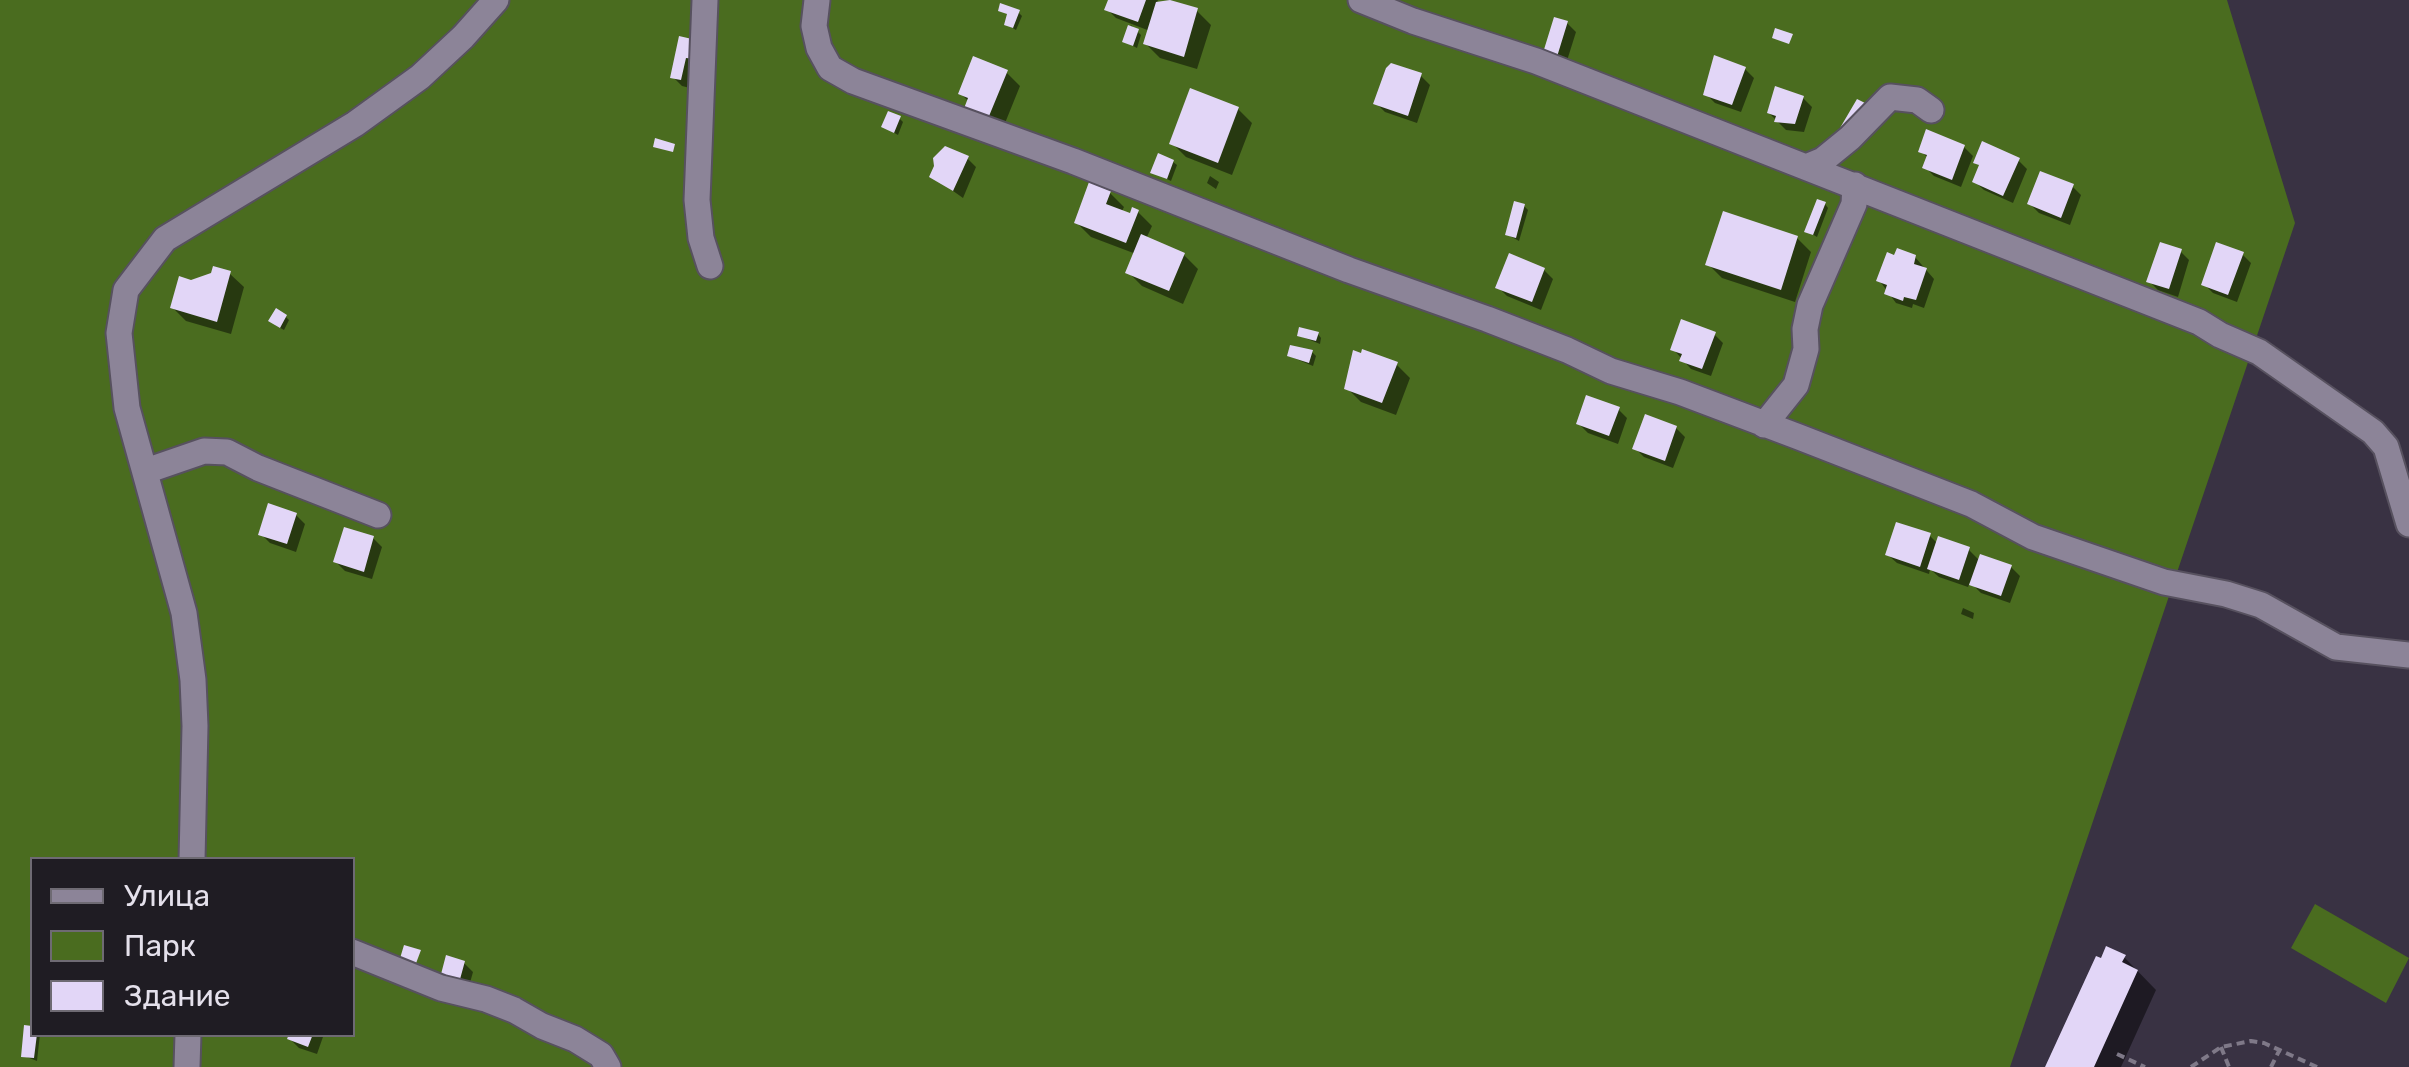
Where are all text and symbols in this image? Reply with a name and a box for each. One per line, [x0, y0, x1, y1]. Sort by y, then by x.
legend [30, 857, 355, 1037]
text: Улица [124, 878, 210, 914]
text: Парк [124, 928, 196, 964]
text: Здание [124, 978, 231, 1014]

